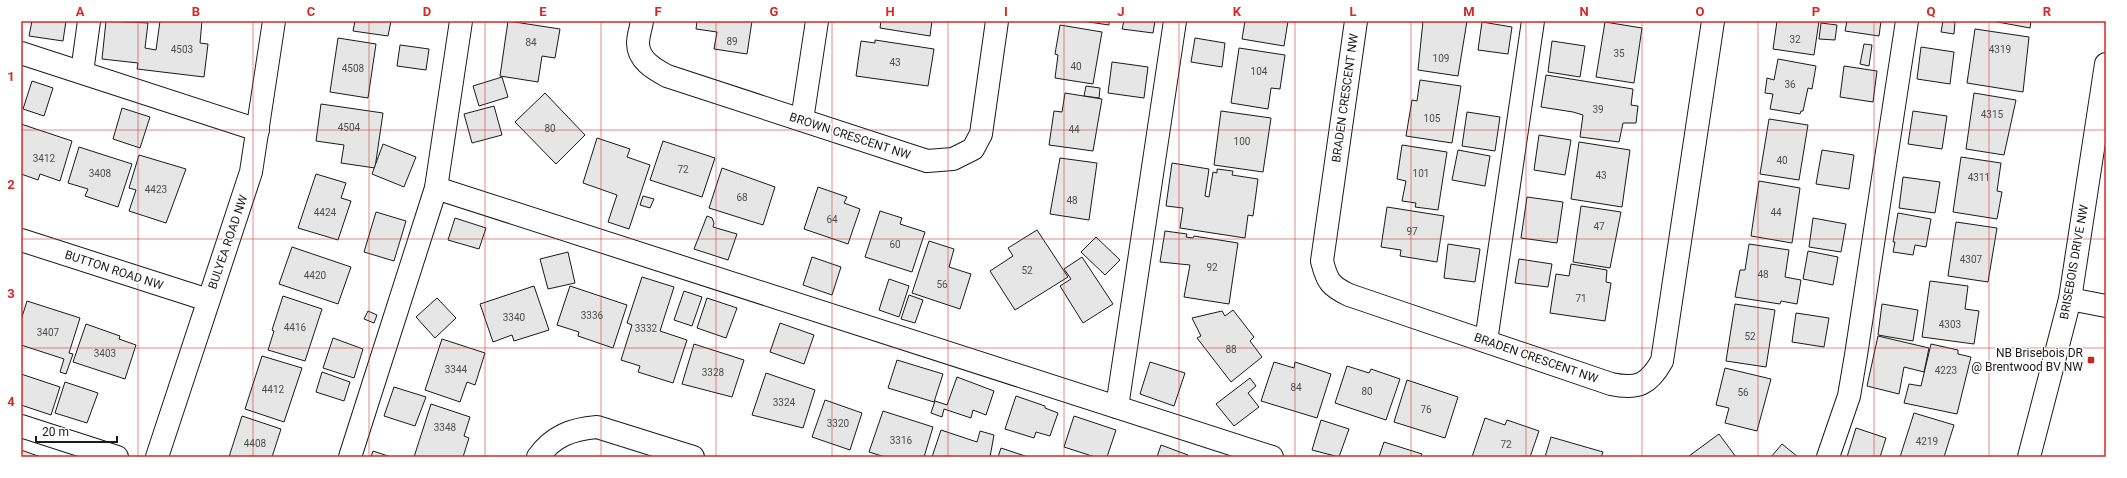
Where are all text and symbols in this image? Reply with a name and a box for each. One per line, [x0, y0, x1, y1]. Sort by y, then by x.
text: A [76, 4, 85, 19]
text: B [192, 4, 200, 19]
text: C [307, 4, 316, 19]
text: D [423, 4, 431, 19]
text: E [539, 4, 547, 19]
text: F [654, 4, 662, 19]
text: G [770, 4, 779, 19]
text: H [885, 4, 895, 19]
text: I [1004, 4, 1008, 19]
text: J [1117, 4, 1125, 19]
text: K [1233, 4, 1242, 19]
text: L [1349, 4, 1357, 19]
text: M [1463, 4, 1475, 19]
text: N [1579, 4, 1589, 19]
text: O [1696, 4, 1705, 19]
text: P [1812, 4, 1820, 19]
text: Q [1927, 4, 1936, 19]
text: R [2043, 4, 2052, 19]
street label: BRADEN CRESCENT NW [1329, 32, 1361, 163]
house number: 32 [1789, 34, 1801, 45]
house number: 89 [726, 36, 738, 47]
house number: 84 [525, 37, 537, 48]
house number: 4503 [171, 44, 193, 55]
house number: 4319 [1989, 44, 2011, 55]
house number: 35 [1613, 48, 1625, 59]
house number: 109 [1433, 53, 1449, 64]
house number: 43 [889, 57, 901, 68]
house number: 40 [1070, 61, 1082, 72]
house number: 4508 [342, 63, 365, 74]
house number: 104 [1251, 66, 1268, 77]
text: 1 [7, 69, 15, 84]
house number: 36 [1784, 79, 1796, 90]
house number: 39 [1592, 104, 1604, 115]
house number: 4315 [1981, 109, 2004, 120]
street label: BROWN CRESCENT NW [788, 110, 913, 162]
house number: 105 [1424, 113, 1441, 124]
house number: 4504 [338, 122, 361, 133]
house number: 80 [544, 123, 556, 134]
house number: 44 [1068, 124, 1080, 135]
house number: 100 [1234, 136, 1251, 147]
house number: 3412 [33, 153, 56, 164]
house number: 40 [1776, 155, 1788, 166]
house number: 72 [677, 164, 689, 175]
house number: 3408 [89, 168, 112, 179]
house number: 101 [1413, 168, 1429, 179]
house number: 43 [1595, 170, 1607, 181]
house number: 4311 [1968, 172, 1990, 183]
text: 2 [7, 177, 15, 192]
house number: 4423 [145, 184, 167, 195]
house number: 68 [736, 192, 748, 203]
street label: BULYEA ROAD NW [205, 193, 251, 291]
house number: 48 [1066, 195, 1078, 206]
street label: BRISEBOIS DRIVE NW [2057, 203, 2091, 321]
house number: 4424 [314, 207, 337, 218]
house number: 44 [1770, 207, 1782, 218]
house number: 64 [826, 214, 838, 225]
house number: 47 [1593, 221, 1605, 232]
house number: 97 [1406, 226, 1418, 237]
house number: 60 [889, 239, 901, 250]
street label: BUTTON ROAD NW [63, 247, 165, 293]
house number: 4307 [1960, 254, 1983, 265]
house number: 92 [1206, 262, 1218, 273]
house number: 52 [1021, 265, 1033, 276]
house number: 48 [1757, 269, 1769, 280]
house number: 4420 [304, 270, 327, 281]
house number: 56 [936, 279, 948, 290]
text: 3 [7, 286, 15, 301]
house number: 71 [1575, 293, 1587, 304]
house number: 3336 [581, 310, 604, 321]
house number: 3340 [503, 312, 526, 323]
house number: 4303 [1939, 319, 1961, 330]
house number: 4416 [284, 322, 307, 333]
house number: 3332 [635, 323, 658, 334]
house number: 3407 [37, 327, 60, 338]
street label: BRADEN CRESCENT NW [1472, 330, 1600, 386]
house number: 52 [1744, 331, 1756, 342]
house number: 88 [1225, 344, 1237, 355]
place label: NB Brisebois DR @ Brentwood BV NW [1971, 346, 2084, 374]
house number: 3403 [94, 348, 116, 359]
marker: NB Brisebois DR @ Brentwood BV NW [2086, 355, 2096, 365]
house number: 3344 [445, 364, 468, 375]
house number: 4223 [1935, 365, 1957, 376]
house number: 3328 [702, 367, 725, 378]
house number: 84 [1290, 382, 1302, 393]
house number: 4412 [262, 384, 285, 395]
house number: 80 [1361, 386, 1373, 397]
house number: 56 [1737, 387, 1749, 398]
text: 4 [7, 394, 15, 409]
house number: 3324 [773, 397, 796, 408]
house number: 76 [1420, 404, 1432, 415]
scale bar [36, 418, 117, 444]
house number: 3320 [827, 418, 850, 429]
house number: 3348 [434, 422, 457, 433]
text: 20 m [42, 425, 69, 439]
house number: 3316 [890, 435, 913, 446]
house number: 4219 [1916, 436, 1938, 447]
house number: 4408 [244, 438, 267, 449]
house number: 72 [1500, 439, 1512, 450]

